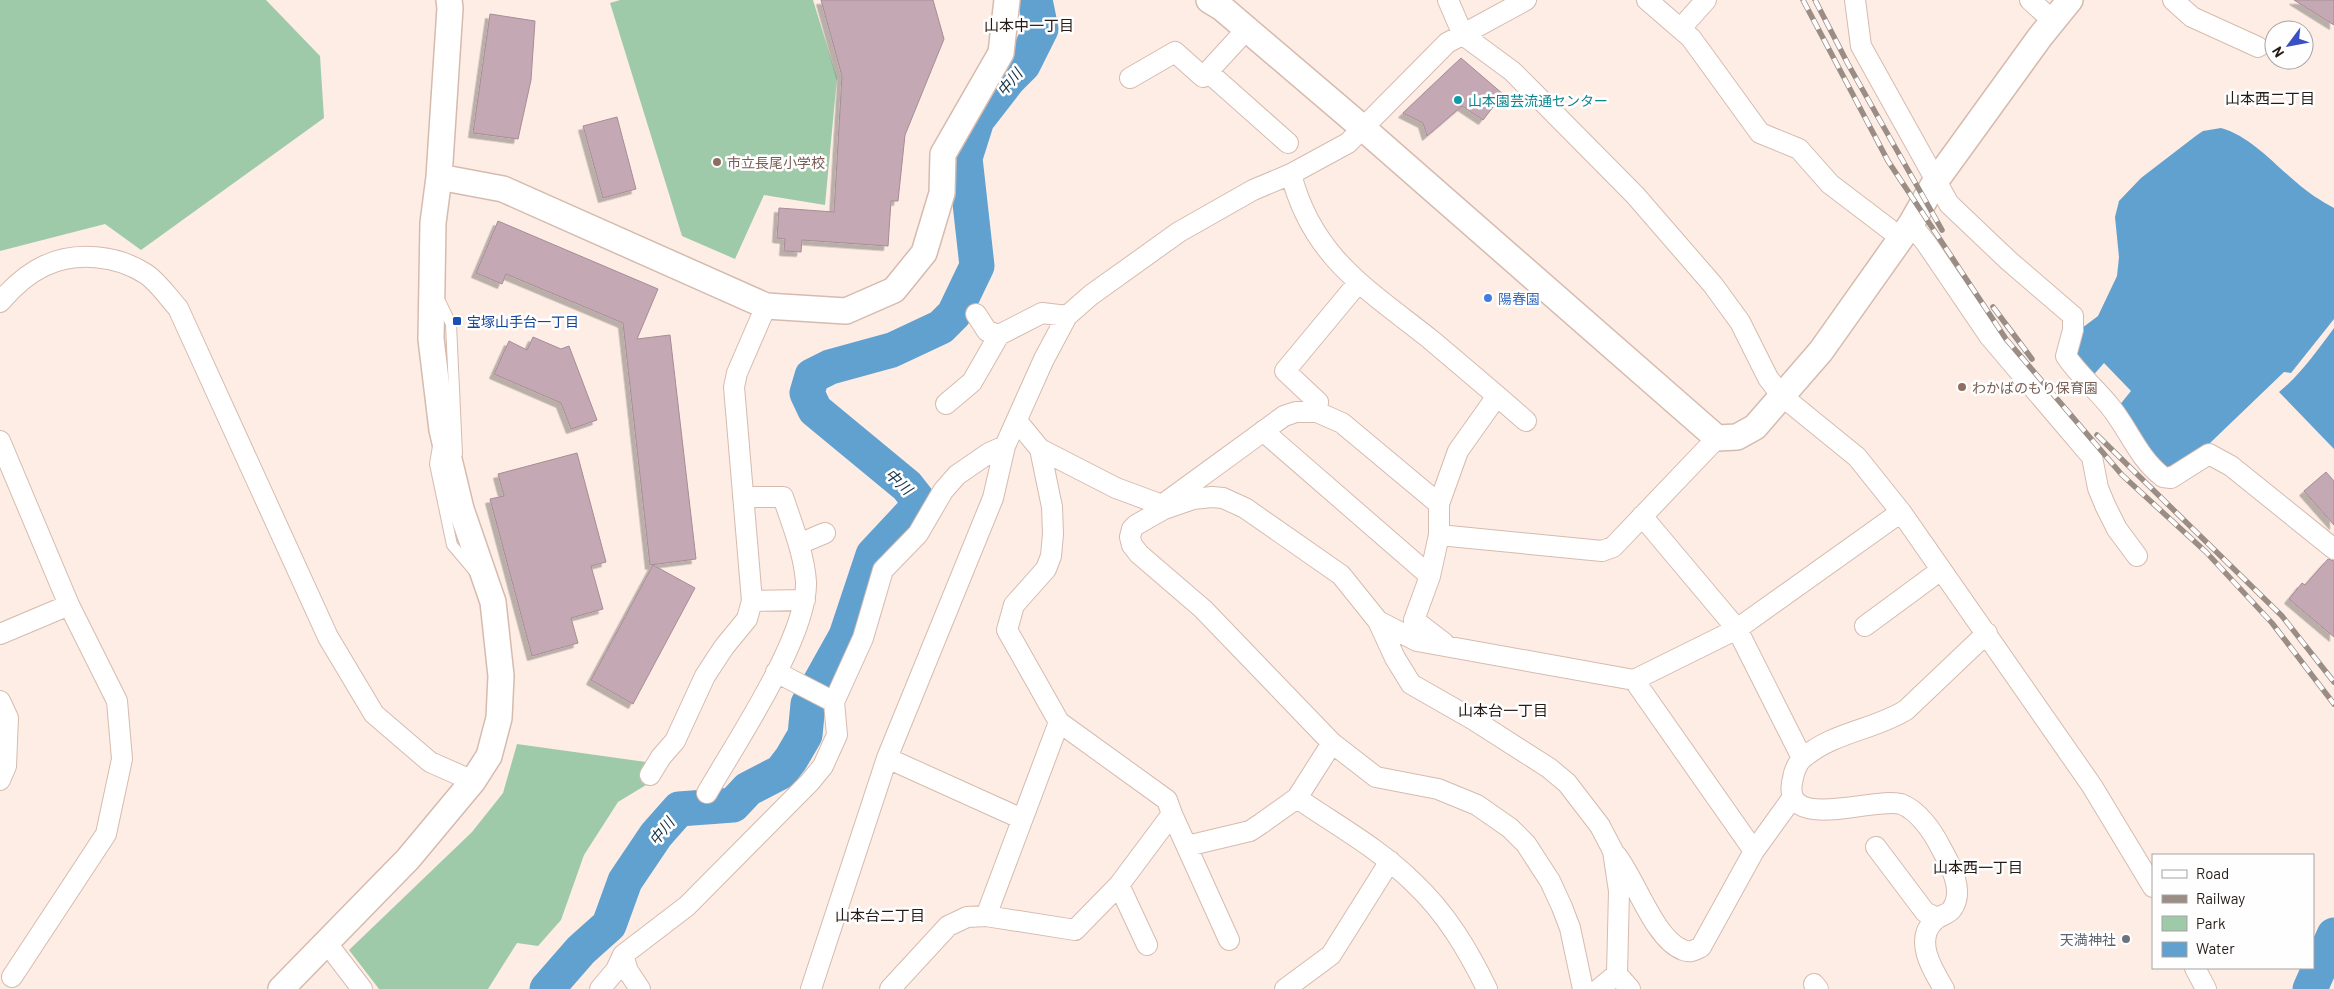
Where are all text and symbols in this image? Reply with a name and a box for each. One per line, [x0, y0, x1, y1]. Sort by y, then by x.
district label: 山本中一丁目 [984, 16, 1074, 34]
north arrow [2264, 20, 2314, 70]
text: N [2268, 44, 2287, 61]
water label: 中川 [992, 63, 1027, 99]
district label: 山本西二丁目 [2225, 89, 2315, 107]
place label: 山本園芸流通センター [1468, 92, 1608, 109]
marker: 山本園芸流通センター [1452, 94, 1464, 106]
place label: 市立長尾小学校 [727, 154, 825, 171]
marker: 市立長尾小学校 [711, 156, 723, 168]
place label: 陽春園 [1498, 290, 1540, 307]
marker: 陽春園 [1482, 292, 1494, 304]
place label: 宝塚山手台一丁目 [467, 313, 579, 330]
marker: 宝塚山手台一丁目 [451, 315, 463, 327]
place label: わかばのもり保育園 [1972, 379, 2098, 396]
marker: わかばのもり保育園 [1956, 381, 1968, 393]
water label: 中川 [882, 464, 918, 499]
district label: 山本台一丁目 [1458, 701, 1548, 719]
water label: 中川 [645, 812, 679, 848]
legend [2152, 854, 2314, 969]
district label: 山本西一丁目 [1933, 858, 2023, 876]
text: Road [2196, 864, 2229, 882]
text: Railway [2196, 889, 2245, 907]
district label: 山本台二丁目 [835, 906, 925, 924]
text: Park [2196, 914, 2226, 932]
place label: 天満神社 [2060, 931, 2116, 948]
marker: 天満神社 [2120, 933, 2132, 945]
text: Water [2196, 939, 2235, 957]

